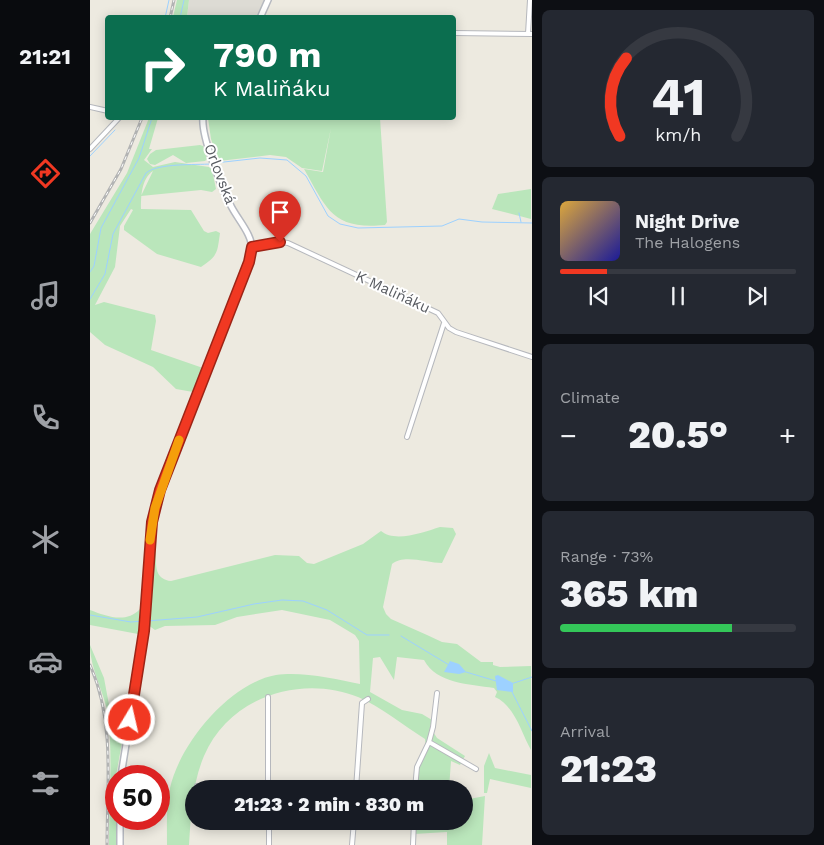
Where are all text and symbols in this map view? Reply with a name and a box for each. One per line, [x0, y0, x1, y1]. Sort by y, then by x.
text: 790 m [213, 34, 321, 76]
icon: right [130, 35, 195, 100]
text: 21:21 [19, 44, 71, 69]
text: 41 [651, 67, 705, 128]
text: K Maliňáku [213, 76, 330, 101]
text: km/h [655, 124, 701, 145]
street label: Orlovská [200, 141, 240, 207]
icon: directions [28, 156, 63, 191]
pin [259, 191, 301, 242]
icon: arrive [266, 198, 294, 226]
text: Night Drive [635, 210, 740, 233]
text: The Halogens [635, 233, 740, 252]
street label: K Maliňáku [353, 267, 433, 317]
icon: music [28, 278, 63, 313]
icon: previous [585, 282, 613, 310]
icon: pause [664, 282, 692, 310]
icon: next [743, 282, 771, 310]
text: Climate [560, 388, 620, 407]
icon: phone [28, 400, 63, 435]
text: 20.5° [628, 413, 728, 457]
text: − [560, 419, 577, 452]
text: + [779, 419, 796, 452]
icon: climate [28, 522, 63, 557]
text: Range · 73% [560, 547, 653, 566]
text: 365 km [560, 572, 698, 616]
icon: car [28, 644, 63, 679]
position arrow [103, 693, 155, 745]
text: Arrival [560, 722, 610, 741]
text: 21:23 [560, 747, 657, 791]
speed limit sign: 50 [105, 765, 170, 830]
icon: filters [28, 766, 63, 801]
text: 21:23 · 2 min · 830 m [234, 793, 424, 816]

